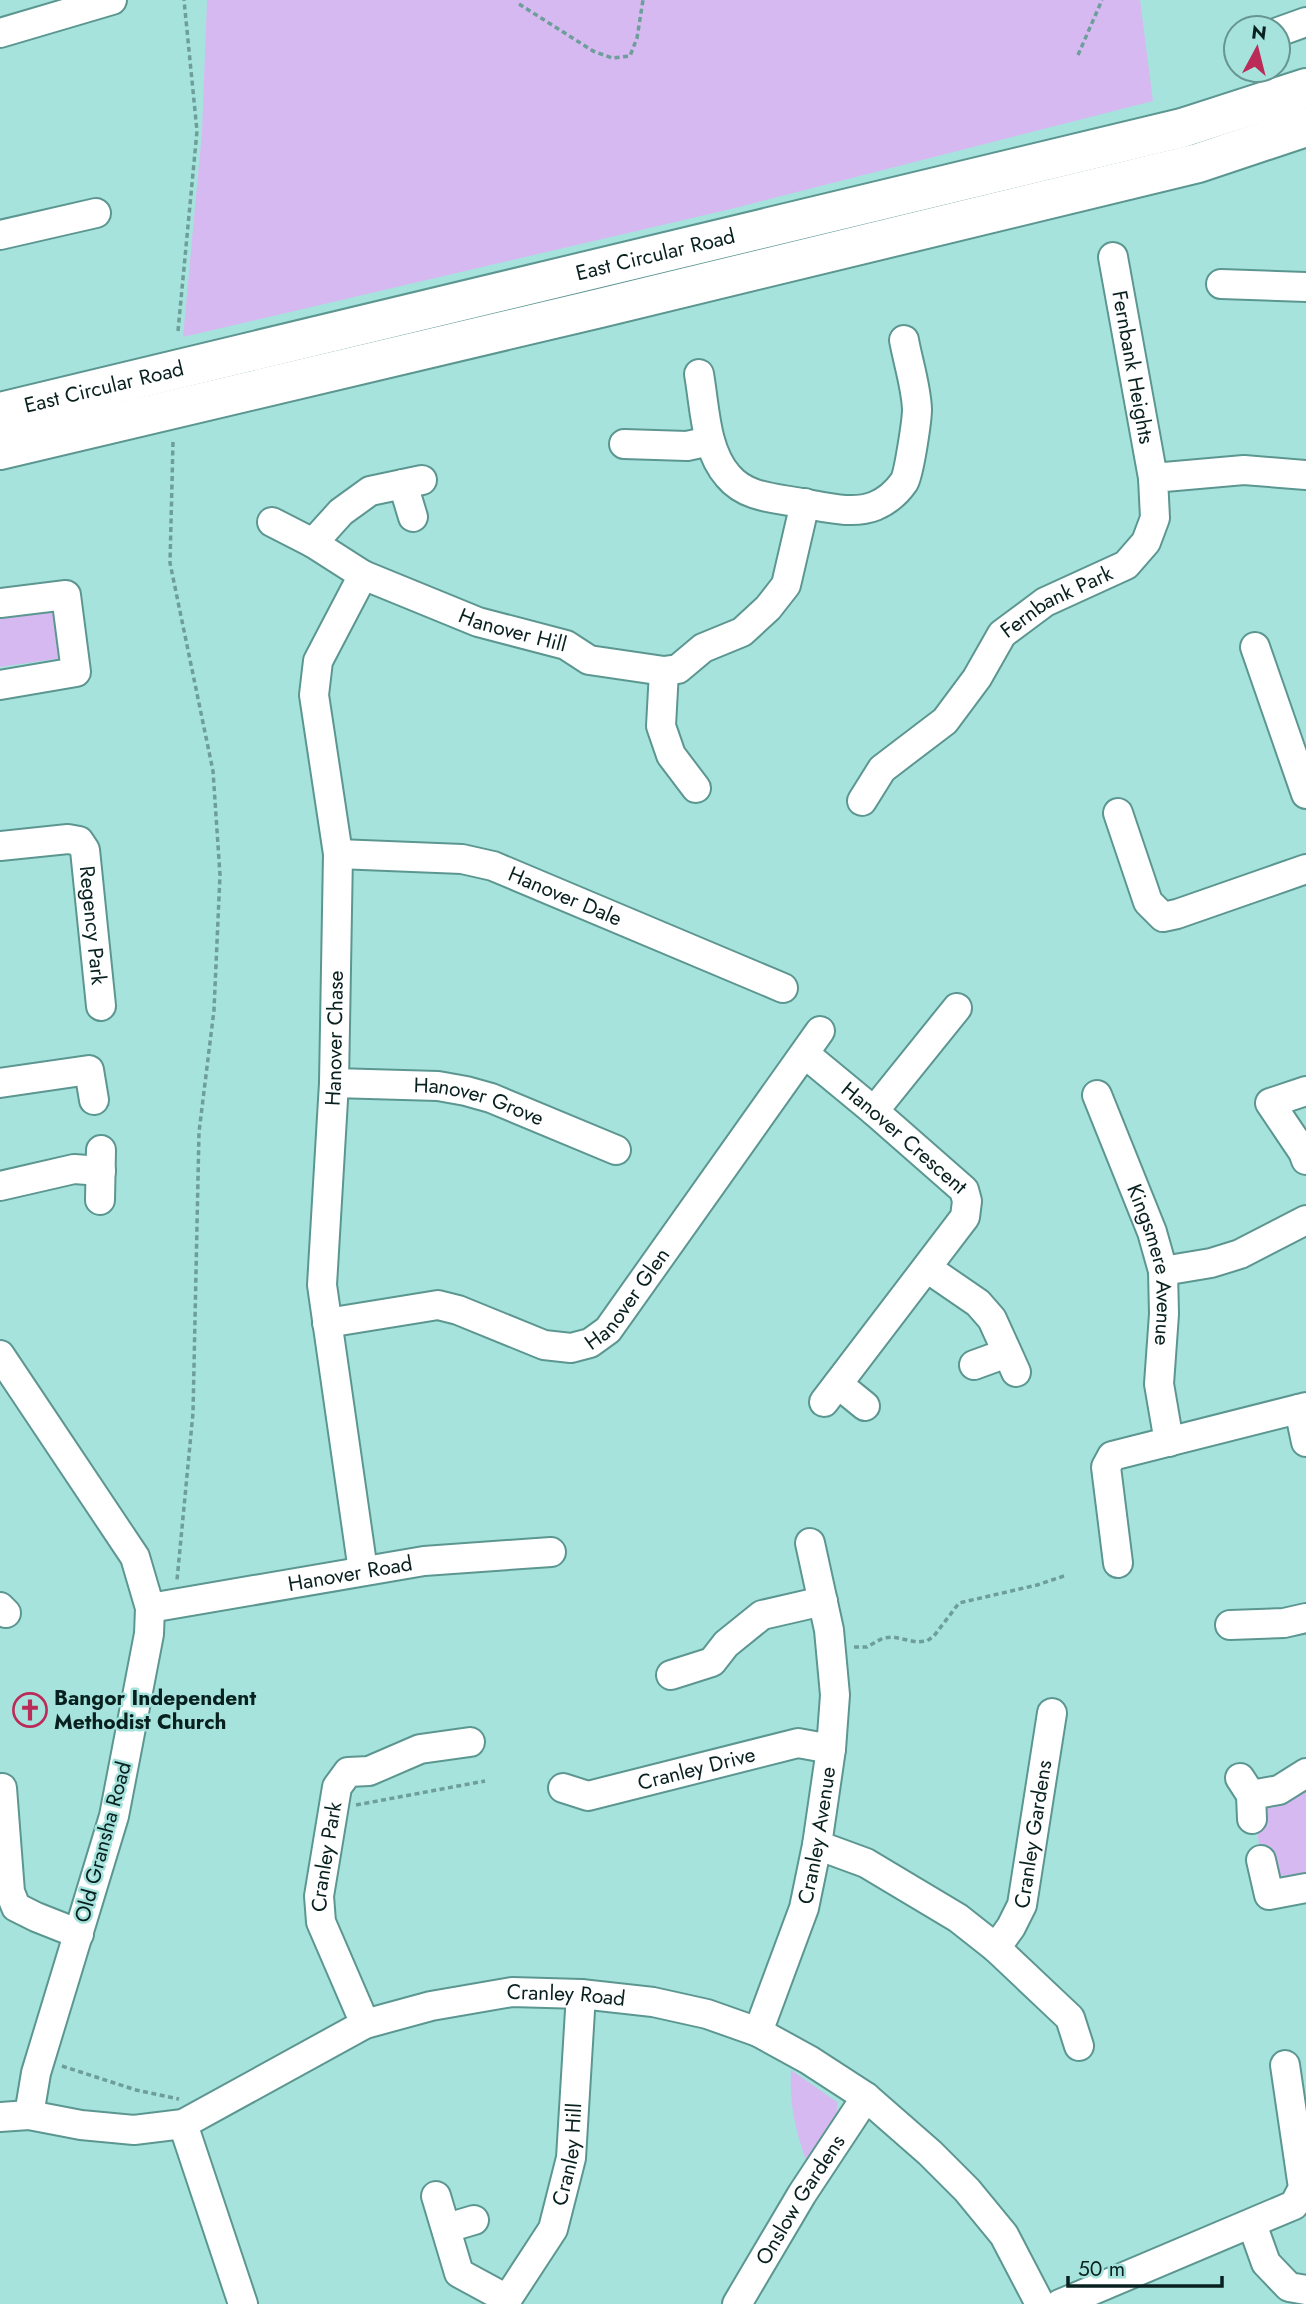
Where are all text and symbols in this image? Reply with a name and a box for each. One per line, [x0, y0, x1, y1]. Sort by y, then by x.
north arrow [1222, 14, 1292, 84]
text: N [1250, 18, 1268, 47]
street label: East Circular Road [573, 221, 738, 288]
street label: Fernbank Heights [1104, 288, 1162, 446]
street label: East Circular Road [21, 353, 187, 421]
street label: Fernbank Park [994, 558, 1118, 645]
street label: Hanover Hill [454, 601, 570, 660]
street label: Hanover Dale [504, 859, 627, 934]
street label: Regency Park [72, 864, 114, 987]
street label: Hanover Chase [318, 970, 351, 1107]
street label: Hanover Grove [413, 1070, 549, 1133]
street label: Hanover Crescent [835, 1075, 974, 1201]
street label: Kingsmere Avenue [1119, 1180, 1179, 1347]
street label: Hanover Glen [578, 1241, 677, 1357]
street label: Hanover Road [285, 1548, 415, 1599]
place label: Bangor Independent Methodist Church [54, 1683, 256, 1737]
church icon: Bangor Independent Methodist Church [11, 1691, 49, 1729]
street label: Cranley Drive [634, 1739, 759, 1798]
street label: Old Gransha Road [67, 1758, 139, 1926]
street label: Cranley Gardens [1007, 1758, 1059, 1910]
street label: Cranley Avenue [790, 1765, 843, 1907]
street label: Cranley Park [304, 1799, 349, 1913]
street label: Cranley Road [506, 1977, 627, 2014]
street label: Cranley Hill [544, 2102, 589, 2209]
street label: Onslow Gardens [748, 2129, 852, 2271]
scale bar [1068, 2244, 1222, 2288]
text: 50 m [1078, 2254, 1125, 2284]

